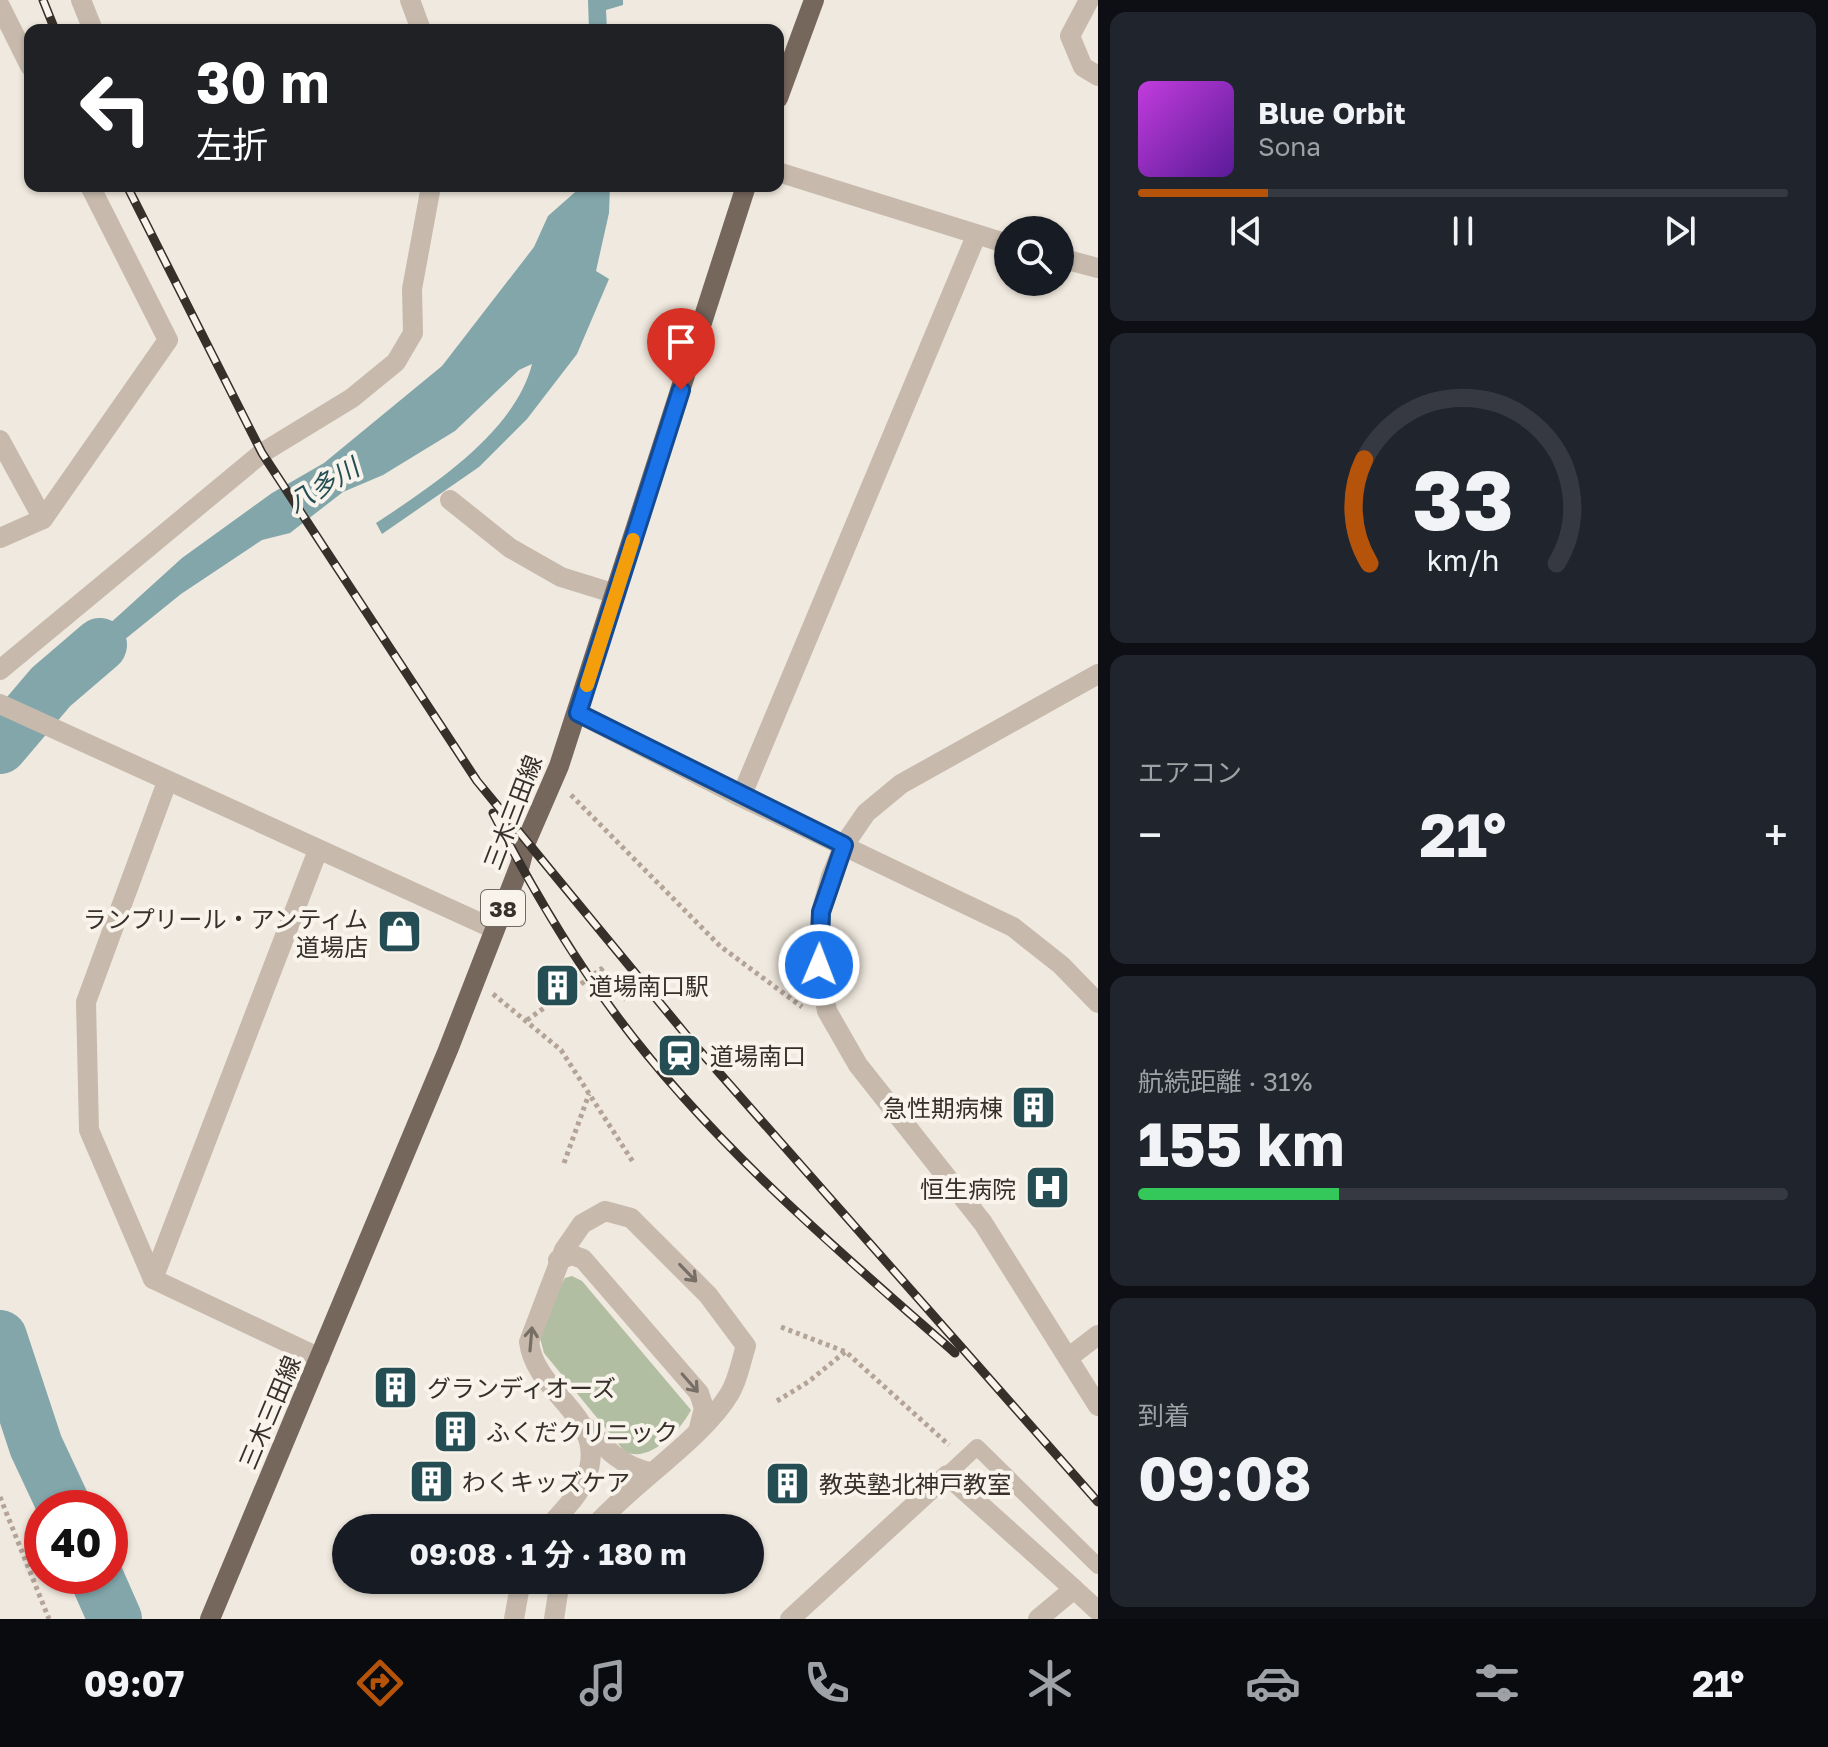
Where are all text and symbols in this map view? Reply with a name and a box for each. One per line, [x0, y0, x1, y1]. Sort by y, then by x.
text: 30 m [196, 48, 330, 115]
icon: left [64, 56, 168, 160]
text: Blue Orbit [1258, 95, 1406, 131]
text: 左折 [196, 123, 268, 166]
text: Sona [1258, 131, 1321, 162]
icon: previous [1224, 209, 1268, 253]
icon: pause [1441, 209, 1485, 253]
icon: next [1658, 209, 1702, 253]
map controls [994, 216, 1074, 296]
button: search [994, 216, 1074, 296]
pin [647, 308, 715, 390]
icon: arrive [659, 320, 703, 364]
text: 33 [1412, 448, 1514, 548]
water label: 八多川 [282, 450, 367, 518]
text: km/h [1427, 543, 1499, 577]
street label: 三木三田線 [477, 751, 547, 873]
text: エアコン [1138, 757, 1242, 788]
text: 21° [1420, 798, 1506, 870]
text: − [1138, 808, 1162, 861]
text: + [1764, 808, 1788, 861]
road number: 38 [481, 890, 525, 926]
place label: ランプリール・アンティム 道場店 [83, 904, 368, 961]
shop icon: ランプリール・アンティム 道場店 [375, 908, 423, 956]
position arrow [777, 923, 861, 1007]
building icon: 道場南口駅 [534, 961, 582, 1009]
place label: 道場南口駅 [589, 971, 709, 1000]
station icon: 道場南口 [655, 1031, 703, 1079]
place label: 道場南口 [710, 1041, 806, 1070]
text: 航続距離 · 31% [1138, 1066, 1312, 1097]
building icon: 急性期病棟 [1010, 1083, 1058, 1131]
place label: 急性期病棟 [883, 1093, 1003, 1122]
text: 155 km [1138, 1107, 1344, 1179]
hospital icon: 恒生病院 [1023, 1164, 1071, 1212]
place label: 恒生病院 [920, 1174, 1016, 1203]
one-way arrow [679, 1263, 697, 1283]
one-way arrow [524, 1326, 539, 1352]
street label: 三木三田線 [232, 1351, 306, 1473]
building icon: グランディオーズ [372, 1363, 420, 1411]
one-way arrow [681, 1372, 699, 1392]
place label: グランディオーズ [427, 1373, 616, 1402]
text: 到着 [1138, 1400, 1190, 1431]
building icon: ふくだクリニック [431, 1407, 479, 1455]
place label: ふくだクリニック [486, 1417, 678, 1446]
text: 09:08 [1138, 1441, 1312, 1513]
building icon: わくキッズケア [407, 1457, 455, 1505]
building icon: 教英塾北神戸教室 [764, 1459, 812, 1507]
place label: わくキッズケア [462, 1467, 630, 1496]
place label: 教英塾北神戸教室 [819, 1469, 1011, 1498]
speed limit sign: 40 [24, 1490, 128, 1594]
text: 09:08 · 1 分 · 180 m [410, 1536, 686, 1572]
icon: directions [352, 1655, 408, 1711]
icon: music [575, 1655, 631, 1711]
icon: phone [799, 1655, 855, 1711]
icon: climate [1022, 1655, 1078, 1711]
icon: car [1245, 1655, 1301, 1711]
icon: filters [1469, 1655, 1525, 1711]
text: 09:07 [84, 1662, 185, 1705]
text: 21° [1692, 1662, 1744, 1705]

